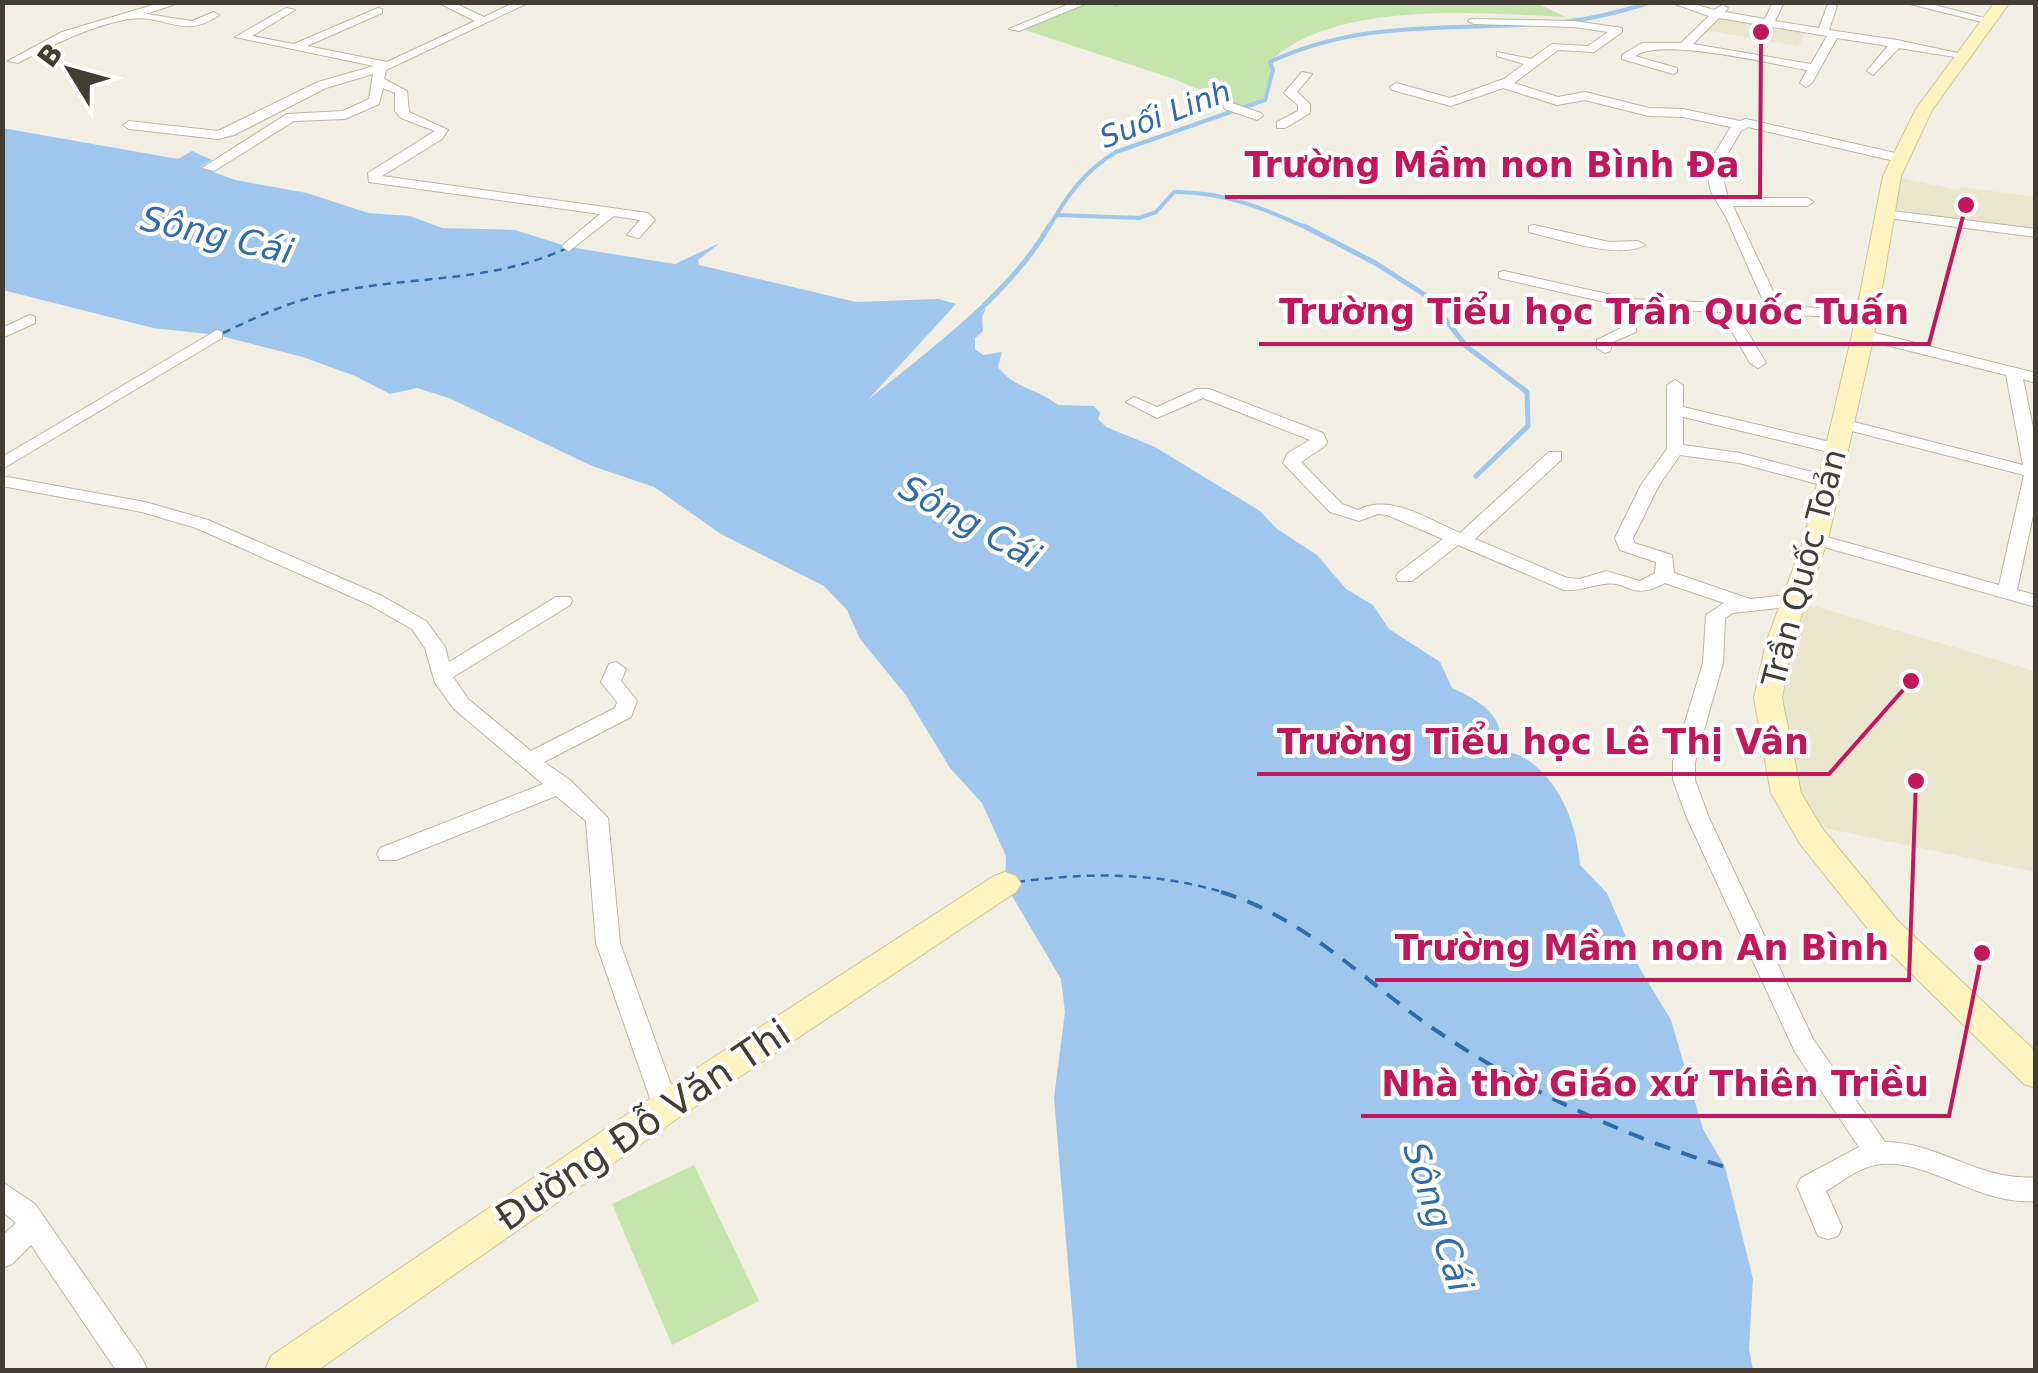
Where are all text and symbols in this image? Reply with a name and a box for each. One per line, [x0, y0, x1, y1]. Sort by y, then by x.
north arrow [20, 20, 120, 120]
text: B [31, 37, 70, 74]
water label: Suối Linh [1095, 73, 1235, 155]
callout: Trường Mầm non Bình Đa [1225, 132, 1760, 197]
text: Trường Mầm non Bình Đa [1244, 145, 1740, 185]
water label: Sông Cái [137, 198, 297, 272]
callout: Trường Tiểu học Trần Quốc Tuấn [1259, 279, 1929, 344]
text: Trường Tiểu học Trần Quốc Tuấn [1279, 291, 1909, 332]
street label: Trần Quốc Toản [1754, 445, 1854, 692]
water label: Sông Cái [893, 467, 1048, 577]
callout: Trường Tiểu học Lê Thị Vân [1257, 709, 1829, 774]
text: Trường Tiểu học Lê Thị Vân [1277, 721, 1809, 762]
callout: Trường Mầm non An Bình [1375, 915, 1909, 980]
text: Trường Mầm non An Bình [1395, 928, 1889, 968]
street label: Đường Đỗ Văn Thi [488, 1010, 798, 1240]
callout: Nhà thờ Giáo xứ Thiên Triều [1361, 1051, 1949, 1116]
text: Nhà thờ Giáo xứ Thiên Triều [1381, 1064, 1929, 1104]
water label: Sông Cái [1395, 1137, 1481, 1297]

